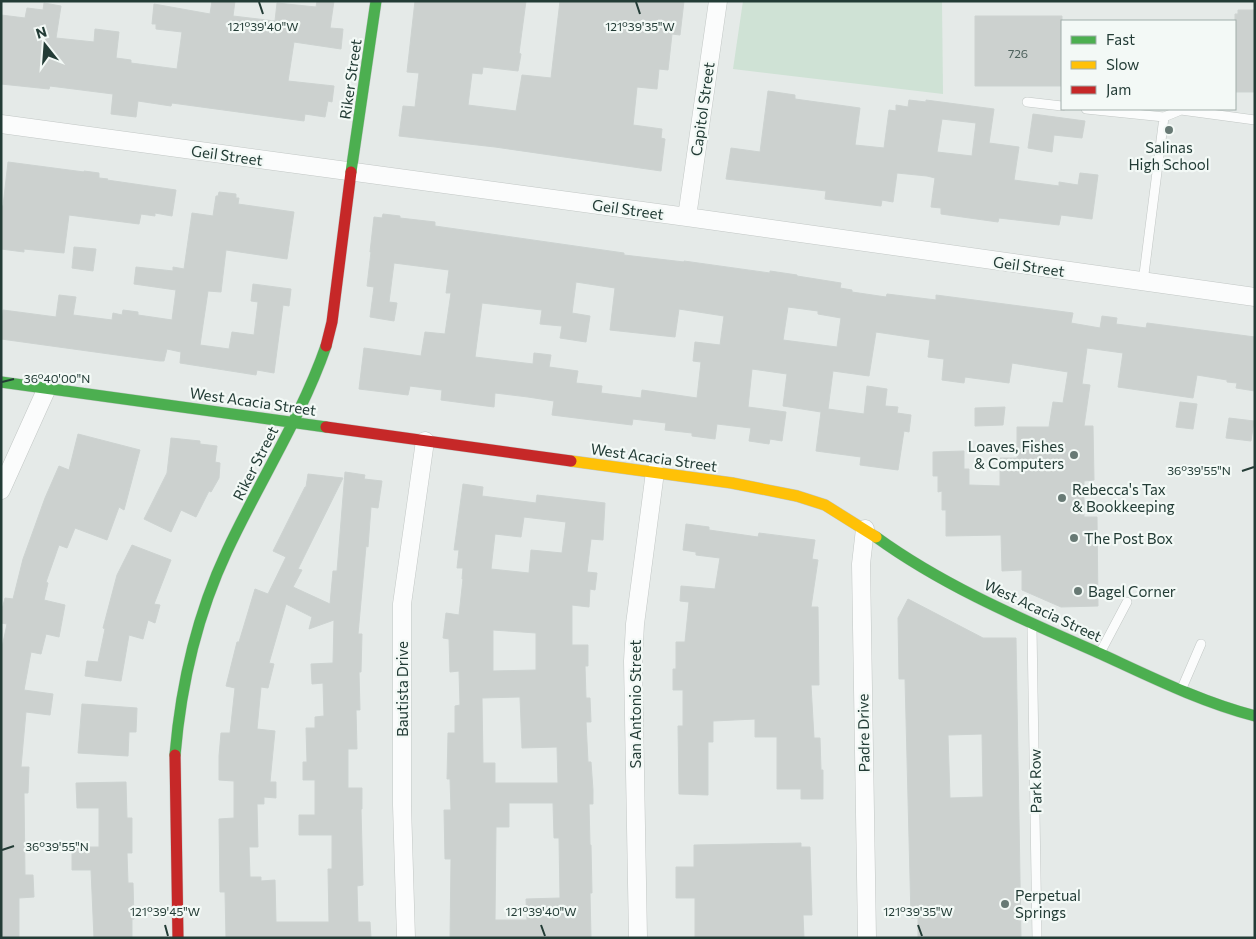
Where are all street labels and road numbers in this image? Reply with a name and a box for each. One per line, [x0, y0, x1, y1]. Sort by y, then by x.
street label: Riker Street [335, 38, 365, 120]
street label: Capitol Street [686, 61, 718, 157]
street label: Geil Street [190, 141, 264, 169]
street label: Geil Street [591, 195, 665, 223]
street label: Geil Street [992, 252, 1066, 280]
street label: West Acacia Street [189, 383, 317, 419]
street label: Riker Street [229, 423, 281, 503]
street label: West Acacia Street [590, 439, 718, 475]
street label: West Acacia Street [981, 575, 1105, 645]
street label: San Antonio Street [626, 640, 644, 768]
street label: Bautista Drive [393, 641, 411, 737]
street label: Padre Drive [853, 693, 873, 772]
street label: Park Row [1025, 749, 1045, 813]

